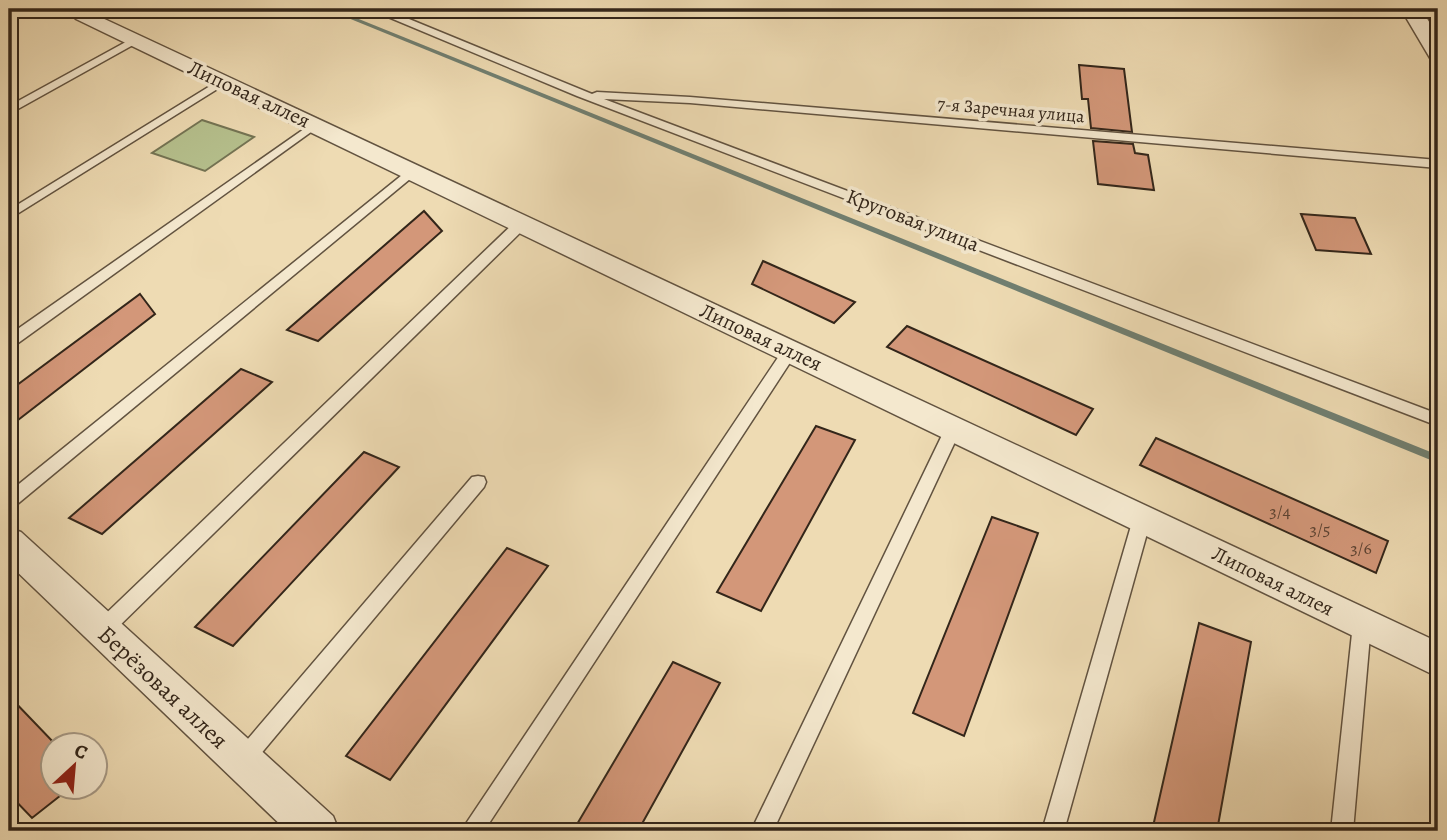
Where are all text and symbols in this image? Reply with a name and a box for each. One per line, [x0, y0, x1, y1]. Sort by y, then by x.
street label: Липовая аллея [183, 53, 315, 135]
street label: 7-я Заречная улица [937, 92, 1086, 128]
street label: Круговая улица [843, 182, 984, 258]
street label: Липовая аллея [695, 296, 827, 378]
house number: 3/4 [1269, 499, 1291, 523]
house number: 3/5 [1309, 517, 1331, 541]
house number: 3/6 [1350, 536, 1372, 560]
street label: Липовая аллея [1207, 539, 1339, 623]
street label: Берёзовая аллея [91, 618, 235, 756]
north arrow [38, 732, 108, 802]
text: С [70, 737, 92, 766]

